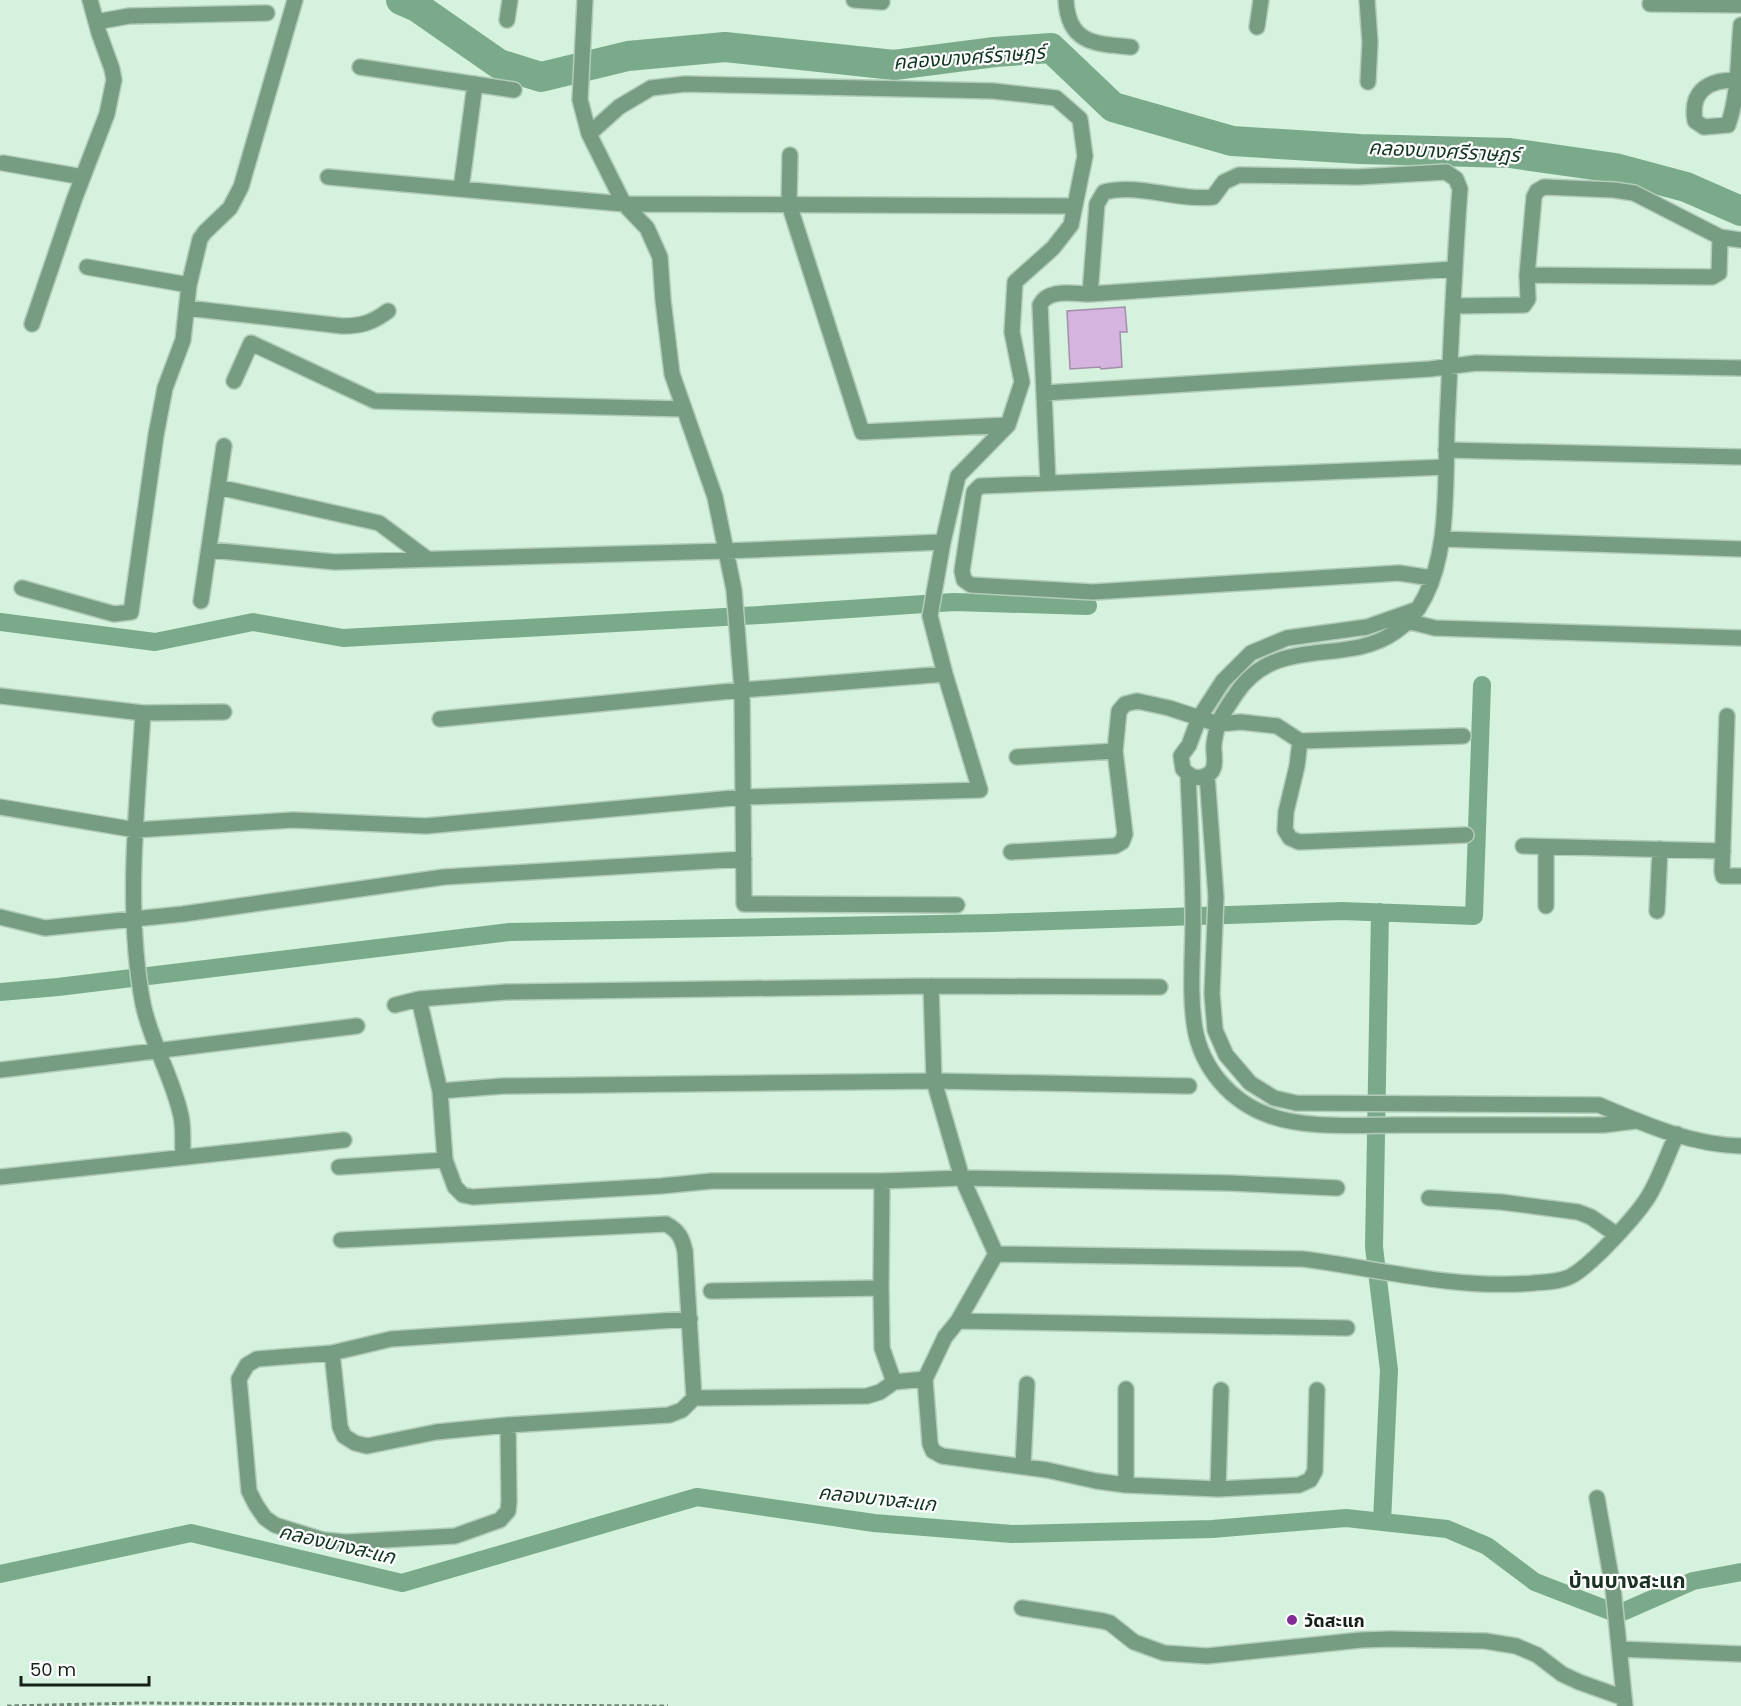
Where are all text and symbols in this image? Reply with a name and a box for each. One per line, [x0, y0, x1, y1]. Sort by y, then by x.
water label: คลองบางศรีราษฎร์ [892, 37, 1051, 76]
water label: คลองบางศรีราษฎร์ [1368, 133, 1525, 169]
water label: คลองบางสะแก [817, 1478, 938, 1518]
water label: คลองบางสะแก [276, 1517, 399, 1571]
district label: บ้านบางสะแก [1568, 1566, 1686, 1595]
place label: วัดสะแก [1304, 1608, 1365, 1633]
marker: วัดสะแก [1285, 1613, 1299, 1627]
scale bar [21, 1649, 148, 1687]
text: 50 m [30, 1657, 76, 1682]

